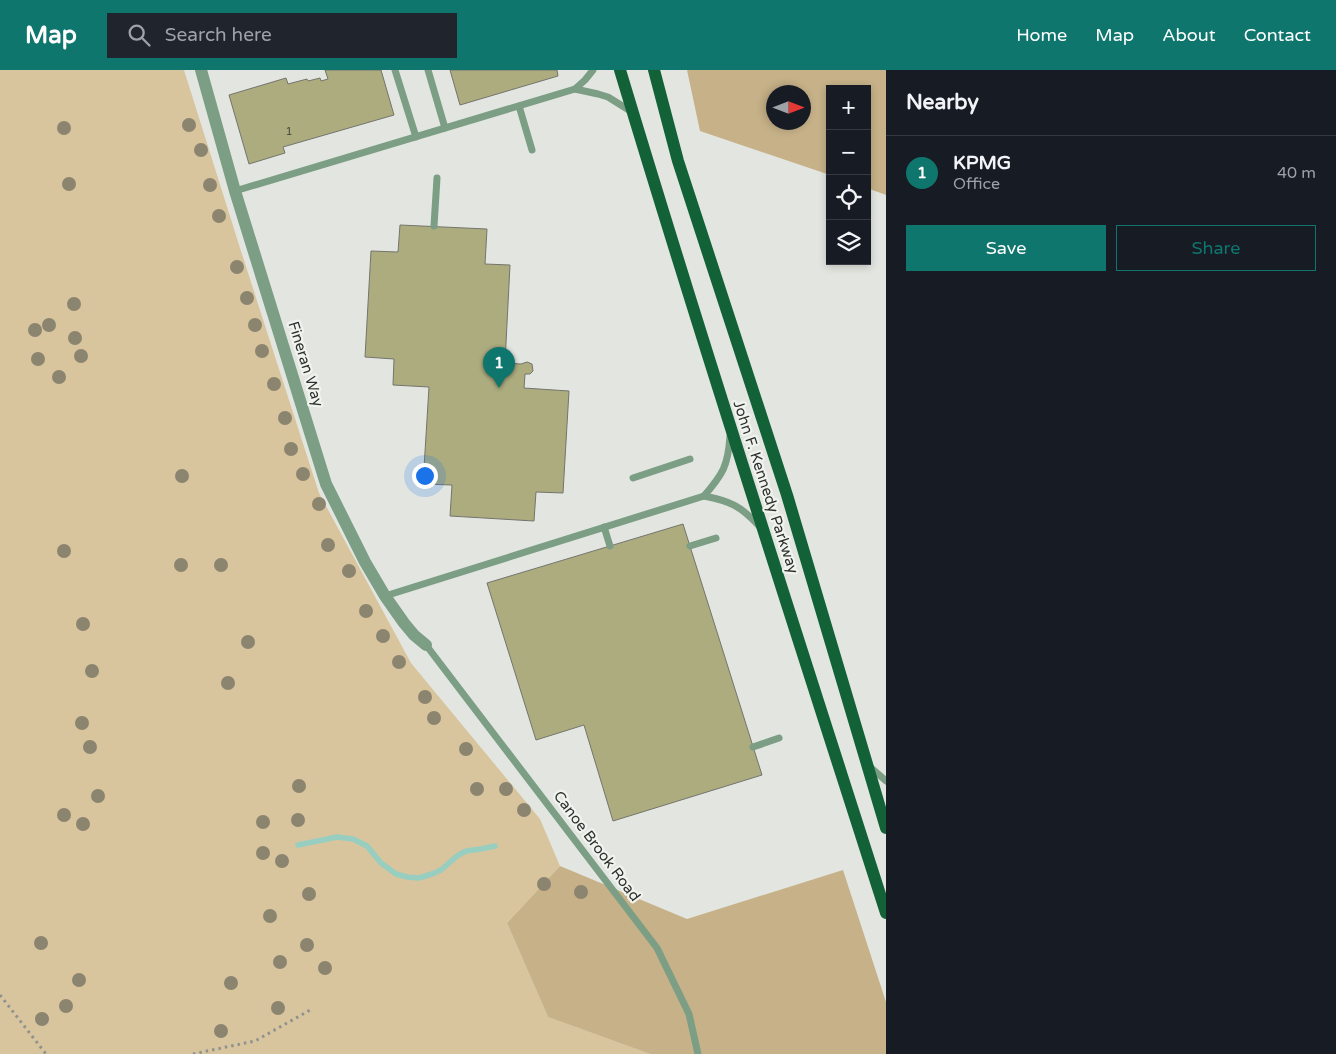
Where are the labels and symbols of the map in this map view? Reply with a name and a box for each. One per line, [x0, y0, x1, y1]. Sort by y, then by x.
north arrow [766, 85, 811, 130]
house number: 1 [285, 124, 293, 138]
street label: Fineran Way [284, 319, 328, 409]
pin: 1 [483, 347, 515, 388]
street label: John F. Kennedy Parkway [729, 398, 803, 576]
your location [412, 463, 438, 489]
street label: Canoe Brook Road [550, 787, 644, 905]

